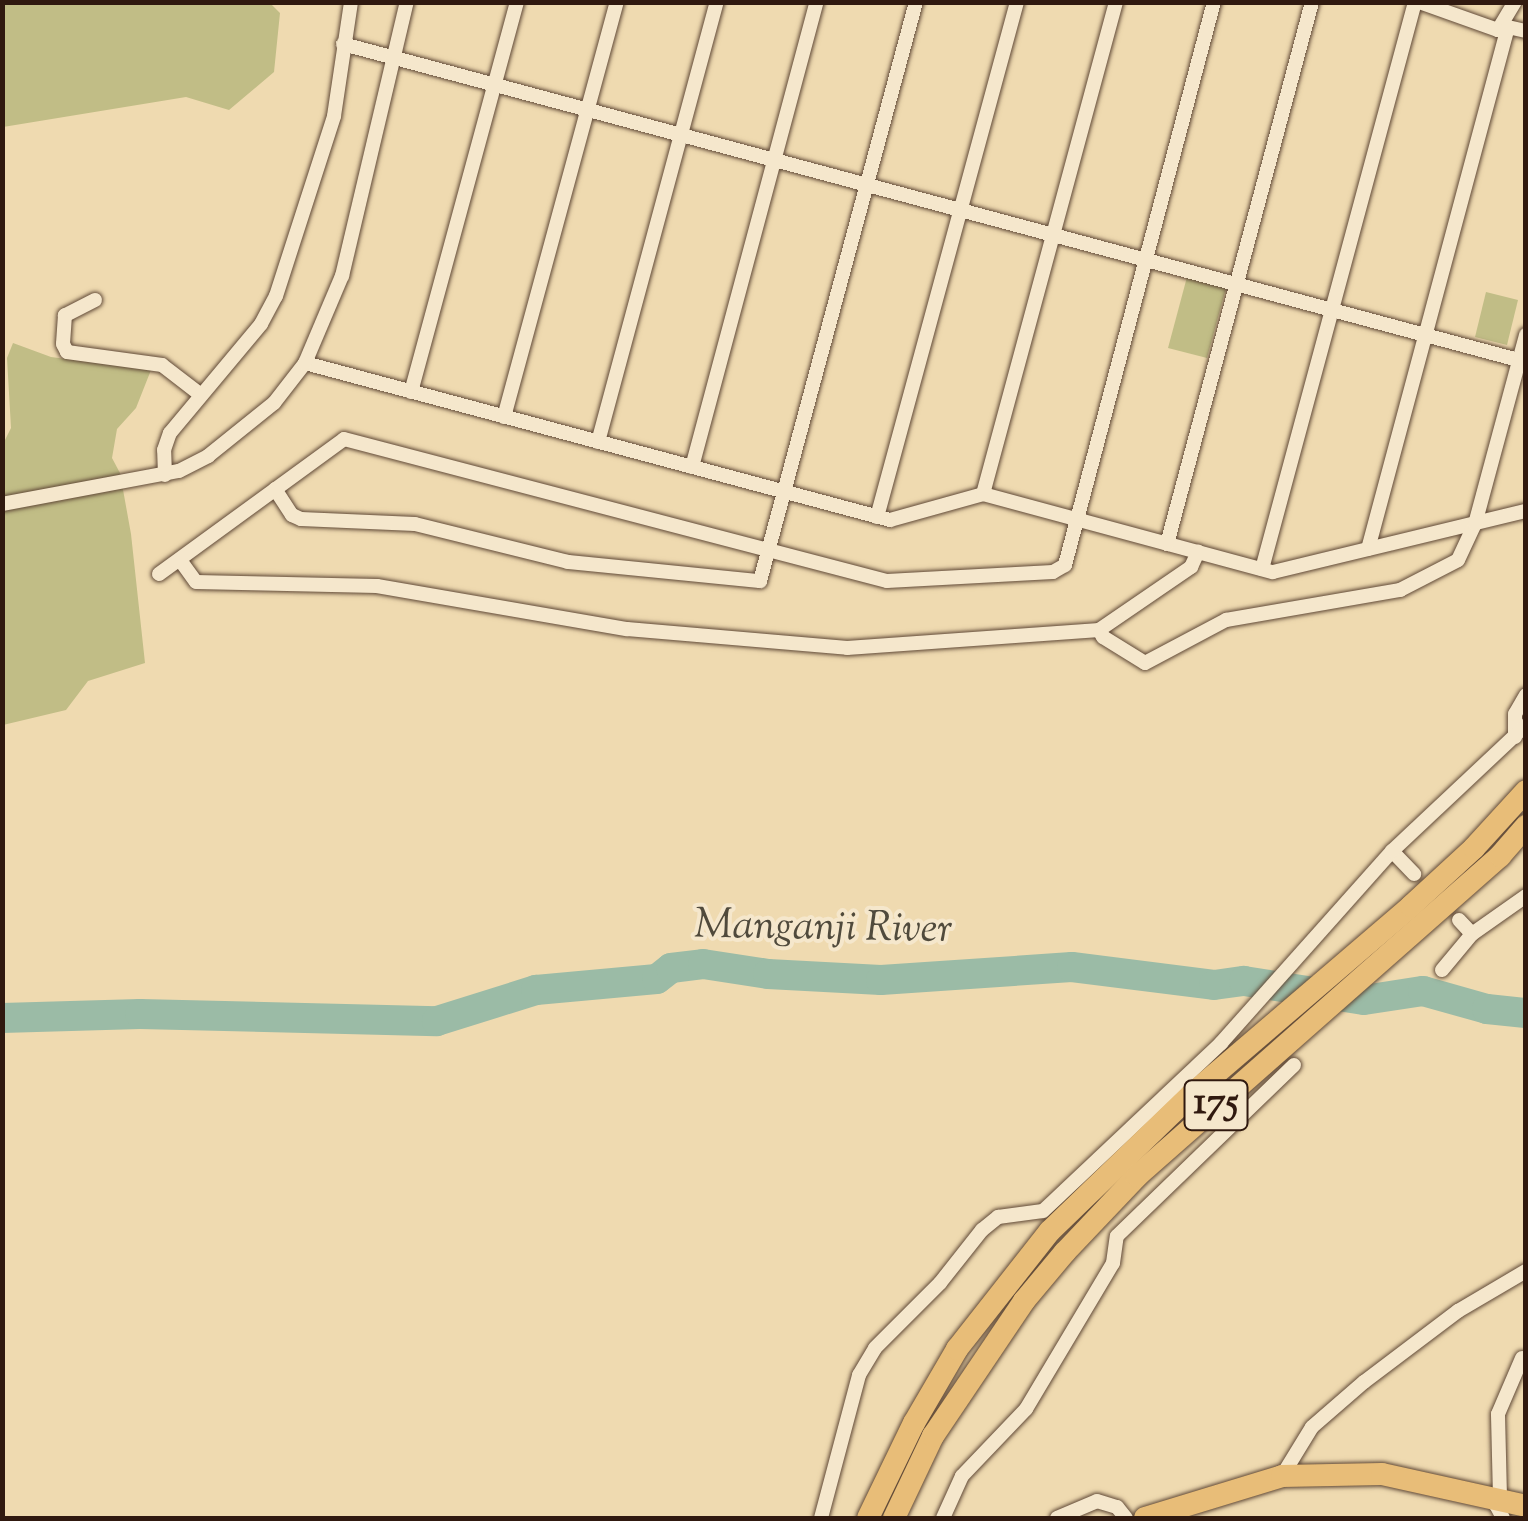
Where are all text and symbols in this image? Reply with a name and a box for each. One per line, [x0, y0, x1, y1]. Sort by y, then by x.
water label: Manganji River [693, 902, 953, 956]
road number: 175 [1184, 1072, 1248, 1138]

